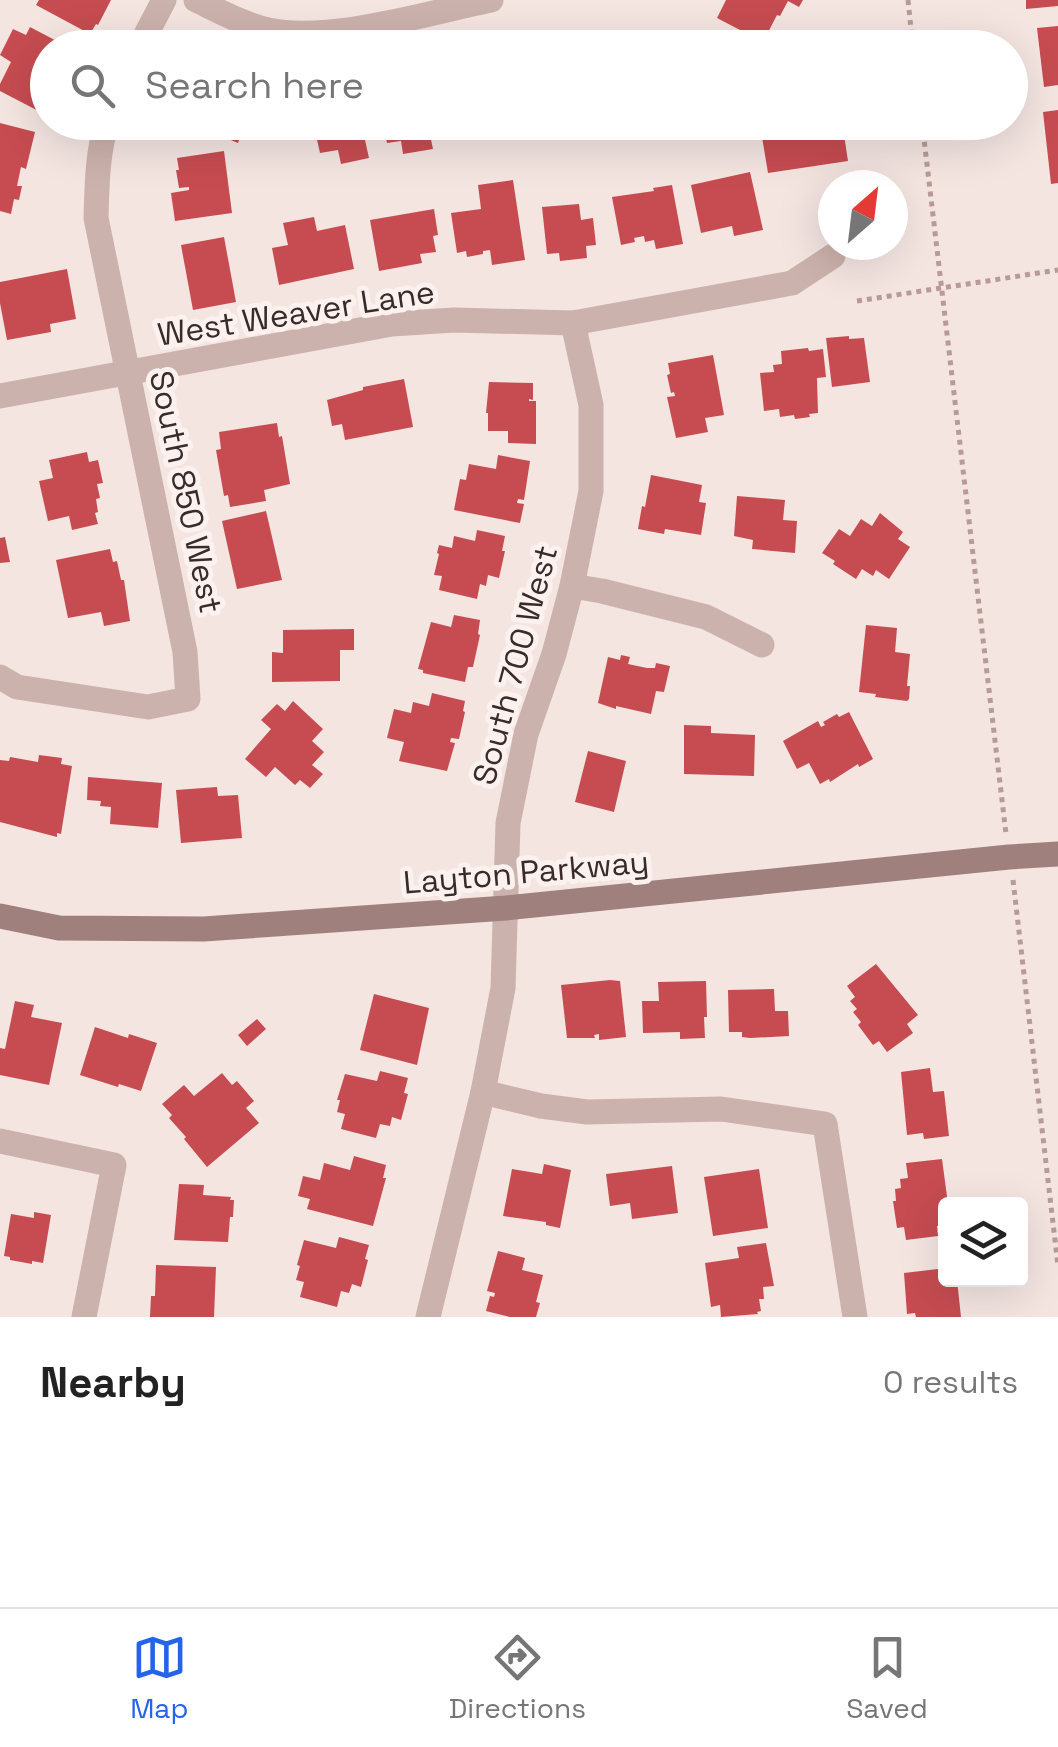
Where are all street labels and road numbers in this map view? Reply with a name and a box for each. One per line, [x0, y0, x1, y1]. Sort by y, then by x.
street label: West Weaver Lane [155, 271, 437, 355]
street label: South 850 West [141, 367, 231, 617]
street label: South 700 West [464, 541, 566, 789]
street label: Layton Parkway [402, 841, 650, 903]

